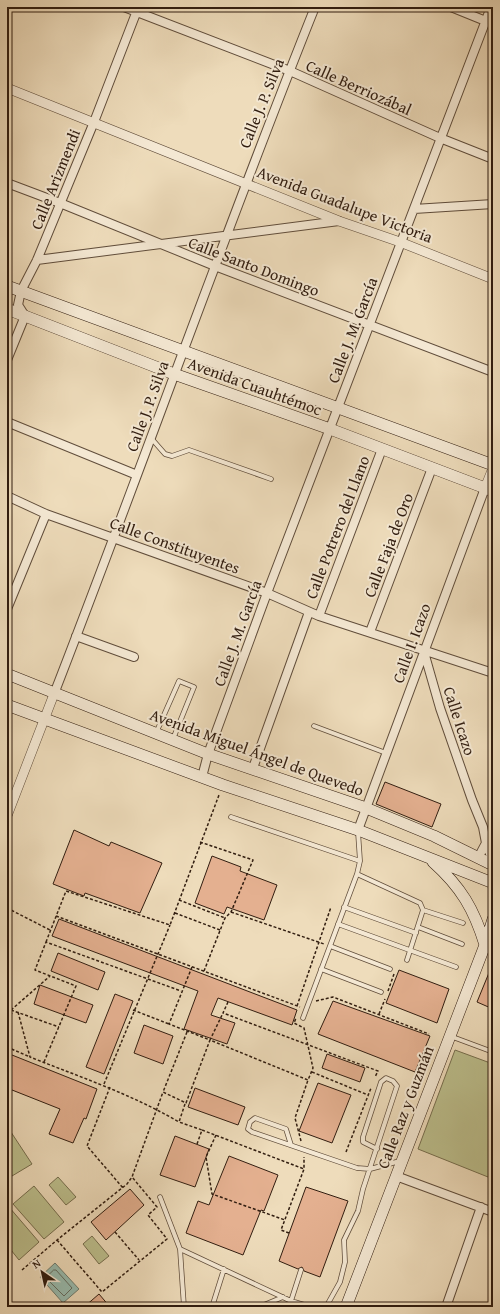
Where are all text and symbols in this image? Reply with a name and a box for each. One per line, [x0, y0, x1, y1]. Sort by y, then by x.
street label: Calle Berriozábal [302, 53, 416, 121]
street label: Calle J. P. Silva [232, 54, 290, 152]
street label: Calle Arizmendi [24, 125, 86, 233]
street label: Avenida Guadalupe Victoria [254, 159, 437, 249]
street label: Calle Santo Domingo [185, 230, 323, 302]
street label: Calle J. M. García [321, 273, 383, 386]
street label: Avenida Cuauhtémoc [185, 351, 325, 421]
street label: Calle J. P. Silva [119, 357, 175, 455]
street label: Calle Potrero del Llano [299, 452, 375, 602]
street label: Calle Faja de Oro [357, 489, 419, 601]
street label: Calle Constituyentes [107, 510, 243, 580]
street label: Calle J. M. García [207, 576, 268, 690]
street label: Calle I. Icazo [385, 600, 437, 686]
street label: Calle Icazo [438, 684, 482, 758]
street label: Avenida Miguel Ángel de Quevedo [147, 702, 367, 802]
street label: Calle Raz y Guzmán [371, 1042, 439, 1172]
north arrow [22, 1252, 62, 1292]
text: N [29, 1255, 44, 1272]

